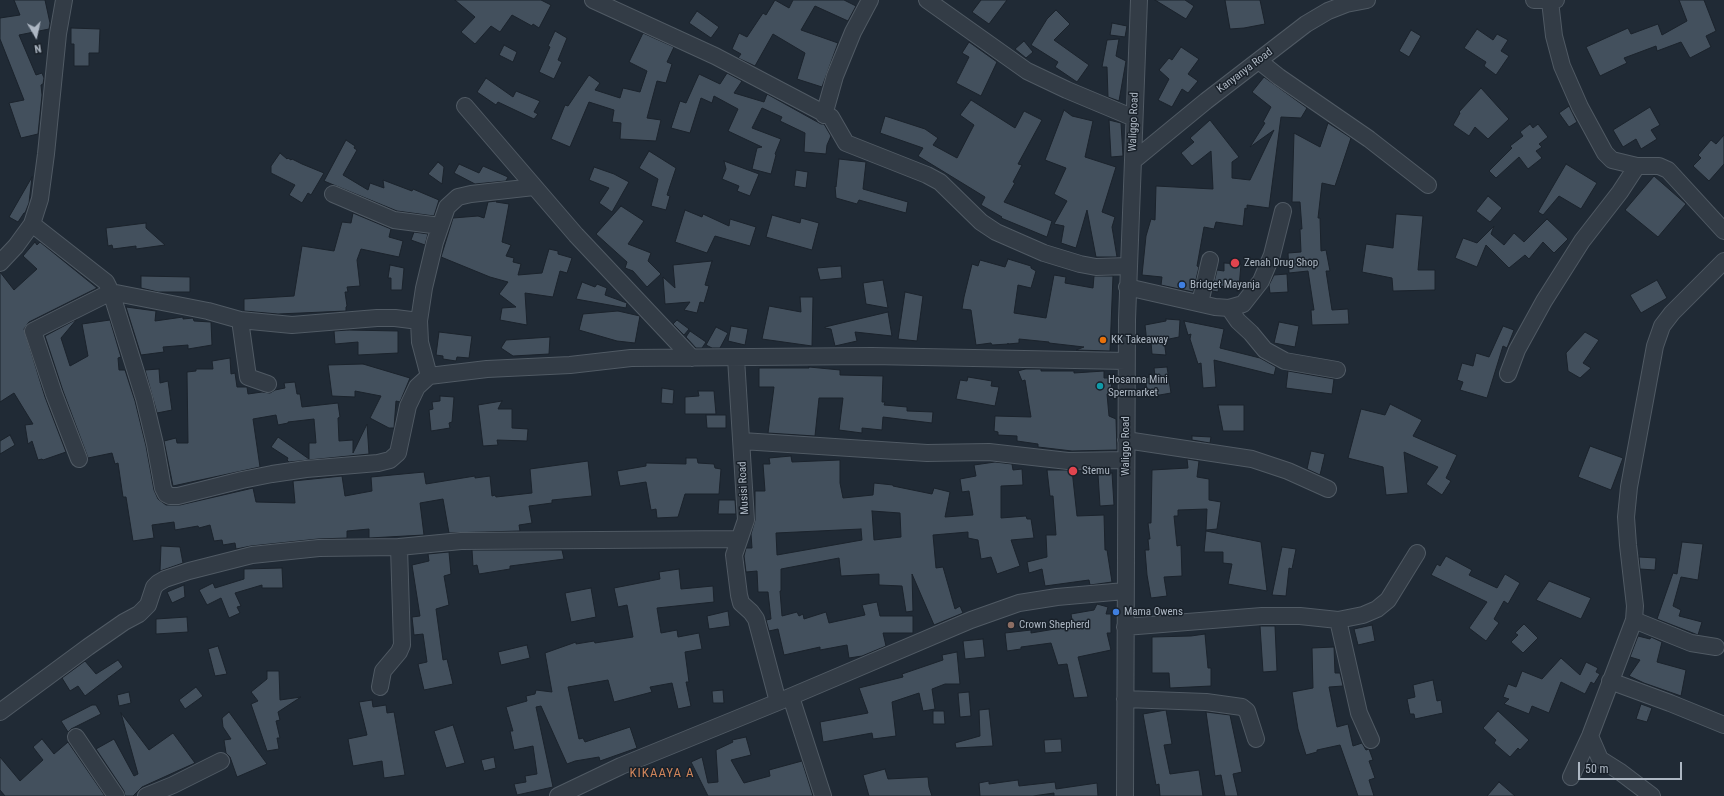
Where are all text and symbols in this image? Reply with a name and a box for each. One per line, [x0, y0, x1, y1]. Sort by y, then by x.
north arrow [16, 16, 56, 56]
text: N [34, 41, 42, 55]
street label: Kanyanya Road [1215, 46, 1275, 96]
street label: Waliggo Road [1126, 92, 1142, 152]
place label: Zenah Drug Shop [1244, 256, 1318, 270]
marker: Zenah Drug Shop [1229, 257, 1241, 269]
place label: Bridget Mayanja [1190, 278, 1260, 292]
marker: Bridget Mayanja [1177, 280, 1187, 290]
place label: KK Takeaway [1111, 333, 1168, 347]
marker: KK Takeaway [1098, 335, 1108, 345]
place label: Hosanna Mini Spermarket [1108, 373, 1168, 399]
marker: Hosanna Mini Spermarket [1095, 381, 1105, 391]
street label: Waliggo Road [1119, 416, 1133, 476]
street label: Musisi Road [736, 461, 752, 515]
place label: Stemu [1082, 464, 1110, 478]
marker: Stemu [1067, 465, 1079, 477]
place label: Mama Owens [1124, 605, 1183, 619]
marker: Mama Owens [1111, 607, 1121, 617]
place label: Crown Shepherd [1019, 618, 1090, 632]
marker: Crown Shepherd [1006, 620, 1016, 630]
scale bar [1580, 754, 1684, 780]
text: 50 m [1585, 762, 1609, 776]
district label: KIKAAYA A [629, 766, 695, 782]

